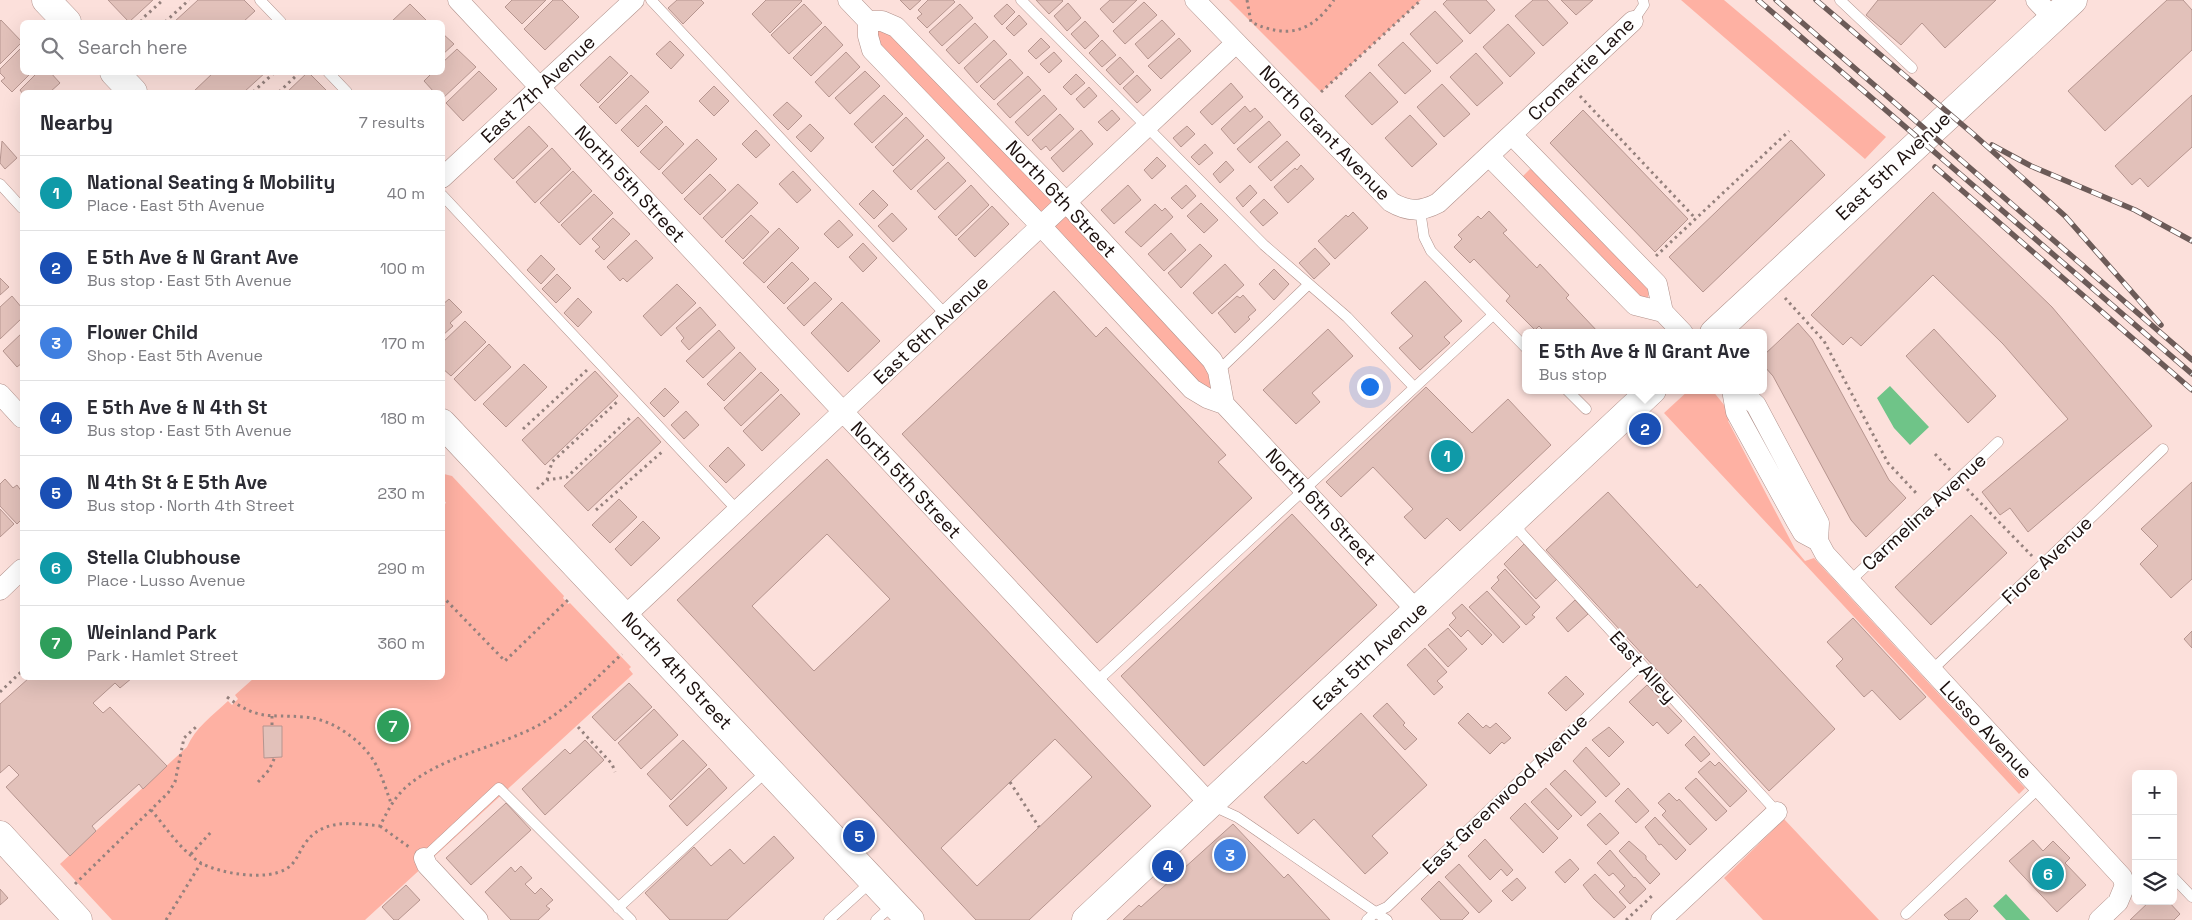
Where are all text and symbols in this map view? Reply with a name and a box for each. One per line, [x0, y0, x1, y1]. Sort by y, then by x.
street label: Cromartie Lane [1522, 12, 1640, 126]
search box [20, 20, 445, 75]
street label: East 7th Avenue [475, 29, 601, 149]
icon: search [38, 34, 66, 62]
text: Search here [78, 35, 188, 60]
street label: North Grant Avenue [1254, 60, 1396, 206]
street label: East 5th Avenue [1830, 106, 1956, 226]
text: Nearby [40, 109, 113, 136]
text: 7 results [359, 112, 425, 133]
street label: North 5th Street [569, 120, 691, 248]
street label: North 6th Street [1000, 135, 1122, 263]
text: National Seating & Mobility [87, 170, 335, 195]
text: 1 [52, 183, 60, 204]
text: 40 m [387, 183, 425, 204]
text: Place · East 5th Avenue [87, 195, 265, 216]
text: E 5th Ave & N Grant Ave [87, 245, 299, 270]
text: 2 [51, 258, 61, 279]
text: 100 m [380, 258, 425, 279]
text: Bus stop · East 5th Avenue [87, 270, 292, 291]
street label: East 6th Avenue [868, 270, 994, 390]
text: Flower Child [87, 320, 198, 345]
popup [1522, 329, 1767, 394]
text: 3 [51, 333, 61, 354]
text: 170 m [381, 333, 425, 354]
text: E 5th Ave & N Grant Ave [1539, 339, 1750, 364]
text: Shop · East 5th Avenue [87, 345, 263, 366]
text: Bus stop [1539, 364, 1607, 385]
your location [1357, 374, 1383, 400]
text: E 5th Ave & N 4th St [87, 395, 268, 420]
text: 4 [51, 408, 61, 429]
text: 180 m [380, 408, 425, 429]
pin: 2 [1629, 410, 1661, 448]
street label: North 5th Street [845, 416, 967, 544]
text: Bus stop · East 5th Avenue [87, 420, 292, 441]
pin: 1 [1431, 437, 1463, 475]
street label: North 6th Street [1260, 443, 1382, 571]
street label: Carmelina Avenue [1856, 448, 1992, 576]
text: N 4th St & E 5th Ave [87, 470, 268, 495]
text: 5 [51, 483, 61, 504]
text: 230 m [378, 483, 425, 504]
text: Bus stop · North 4th Street [87, 495, 295, 516]
street label: Fiore Avenue [1996, 511, 2098, 609]
text: Stella Clubhouse [87, 545, 241, 570]
text: 6 [51, 558, 61, 579]
text: 290 m [377, 558, 425, 579]
text: Place · Lusso Avenue [87, 570, 245, 591]
street label: East 5th Avenue [1307, 596, 1433, 716]
street label: North 4th Street [616, 607, 738, 735]
text: Weinland Park [87, 620, 217, 645]
street label: East Alley [1604, 626, 1682, 708]
text: 7 [52, 633, 60, 654]
text: 360 m [377, 633, 425, 654]
text: Park · Hamlet Street [87, 645, 238, 666]
street label: Lusso Avenue [1934, 676, 2038, 784]
pin: 7 [377, 707, 409, 745]
street label: East Greenwood Avenue [1417, 708, 1593, 880]
map controls [2132, 770, 2177, 905]
button: + [2132, 770, 2177, 815]
button: − [2132, 815, 2177, 860]
pin: 5 [843, 817, 875, 855]
pin: 3 [1214, 836, 1246, 874]
pin: 4 [1152, 847, 1184, 885]
pin: 6 [2032, 855, 2064, 893]
button: layers [2132, 860, 2177, 905]

